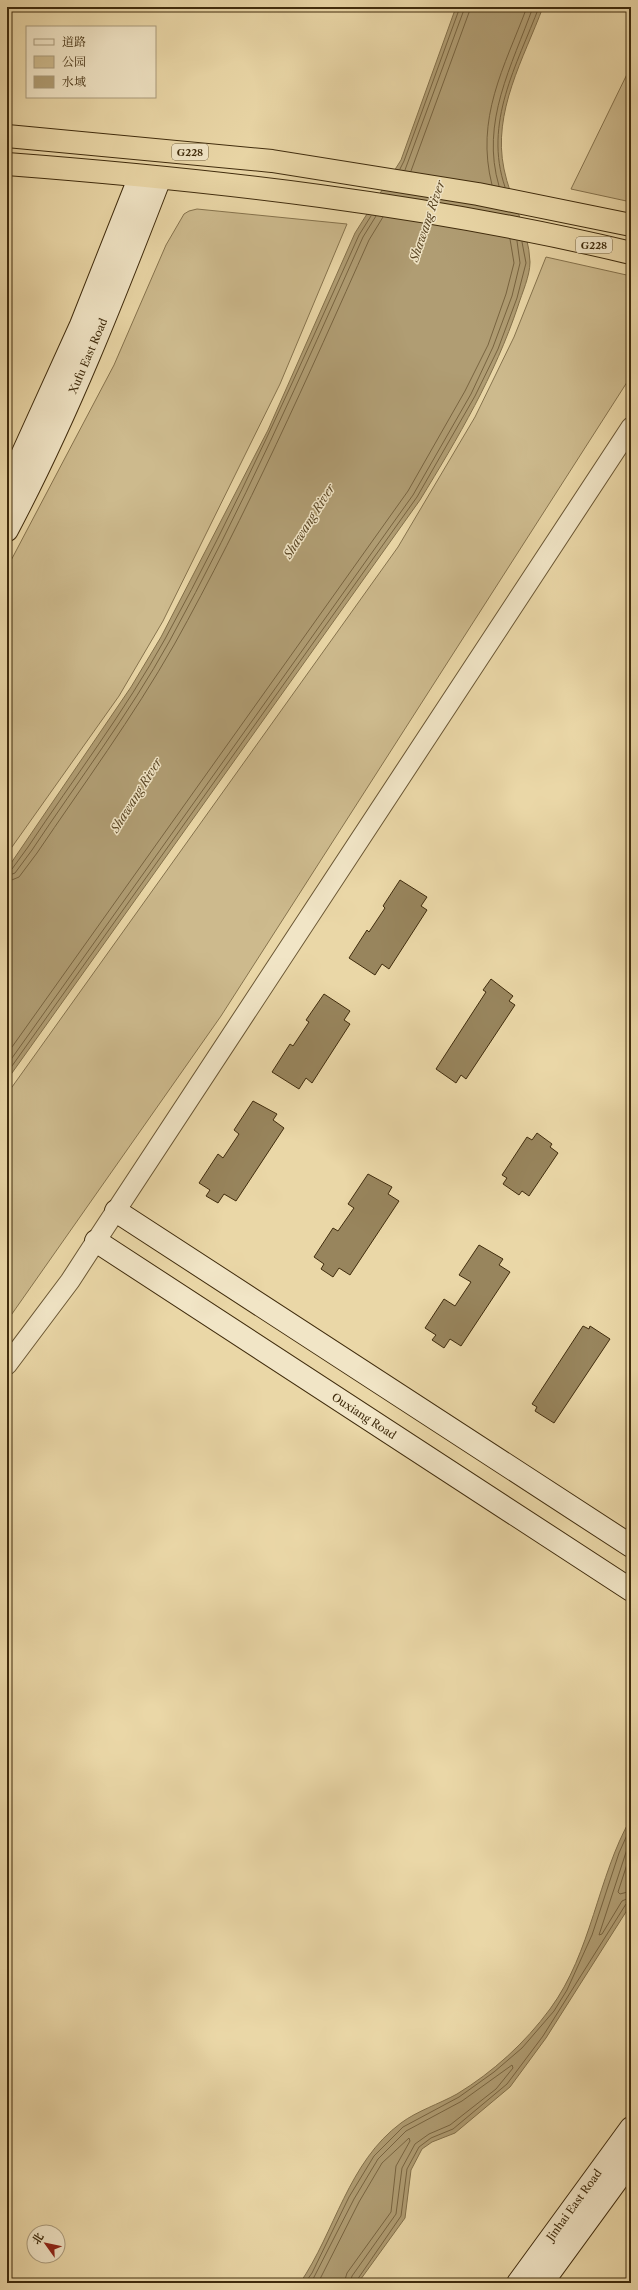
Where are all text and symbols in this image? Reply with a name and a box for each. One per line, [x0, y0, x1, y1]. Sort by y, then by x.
legend [26, 26, 156, 98]
text: 道路 [62, 34, 86, 49]
text: 公园 [62, 54, 86, 69]
text: 水域 [62, 74, 86, 89]
road number: G228 [172, 144, 208, 160]
water label: Shawang River [406, 177, 448, 265]
road number: G228 [576, 237, 612, 253]
street label: Xufu East Road [65, 316, 110, 397]
water label: Shawang River [280, 480, 339, 562]
water label: Shawang River [107, 754, 166, 836]
street label: Ouxiang Road [329, 1390, 399, 1442]
street label: Jinhai East Road [542, 2166, 605, 2245]
north arrow [26, 2224, 66, 2264]
text: 北 [29, 2230, 46, 2247]

